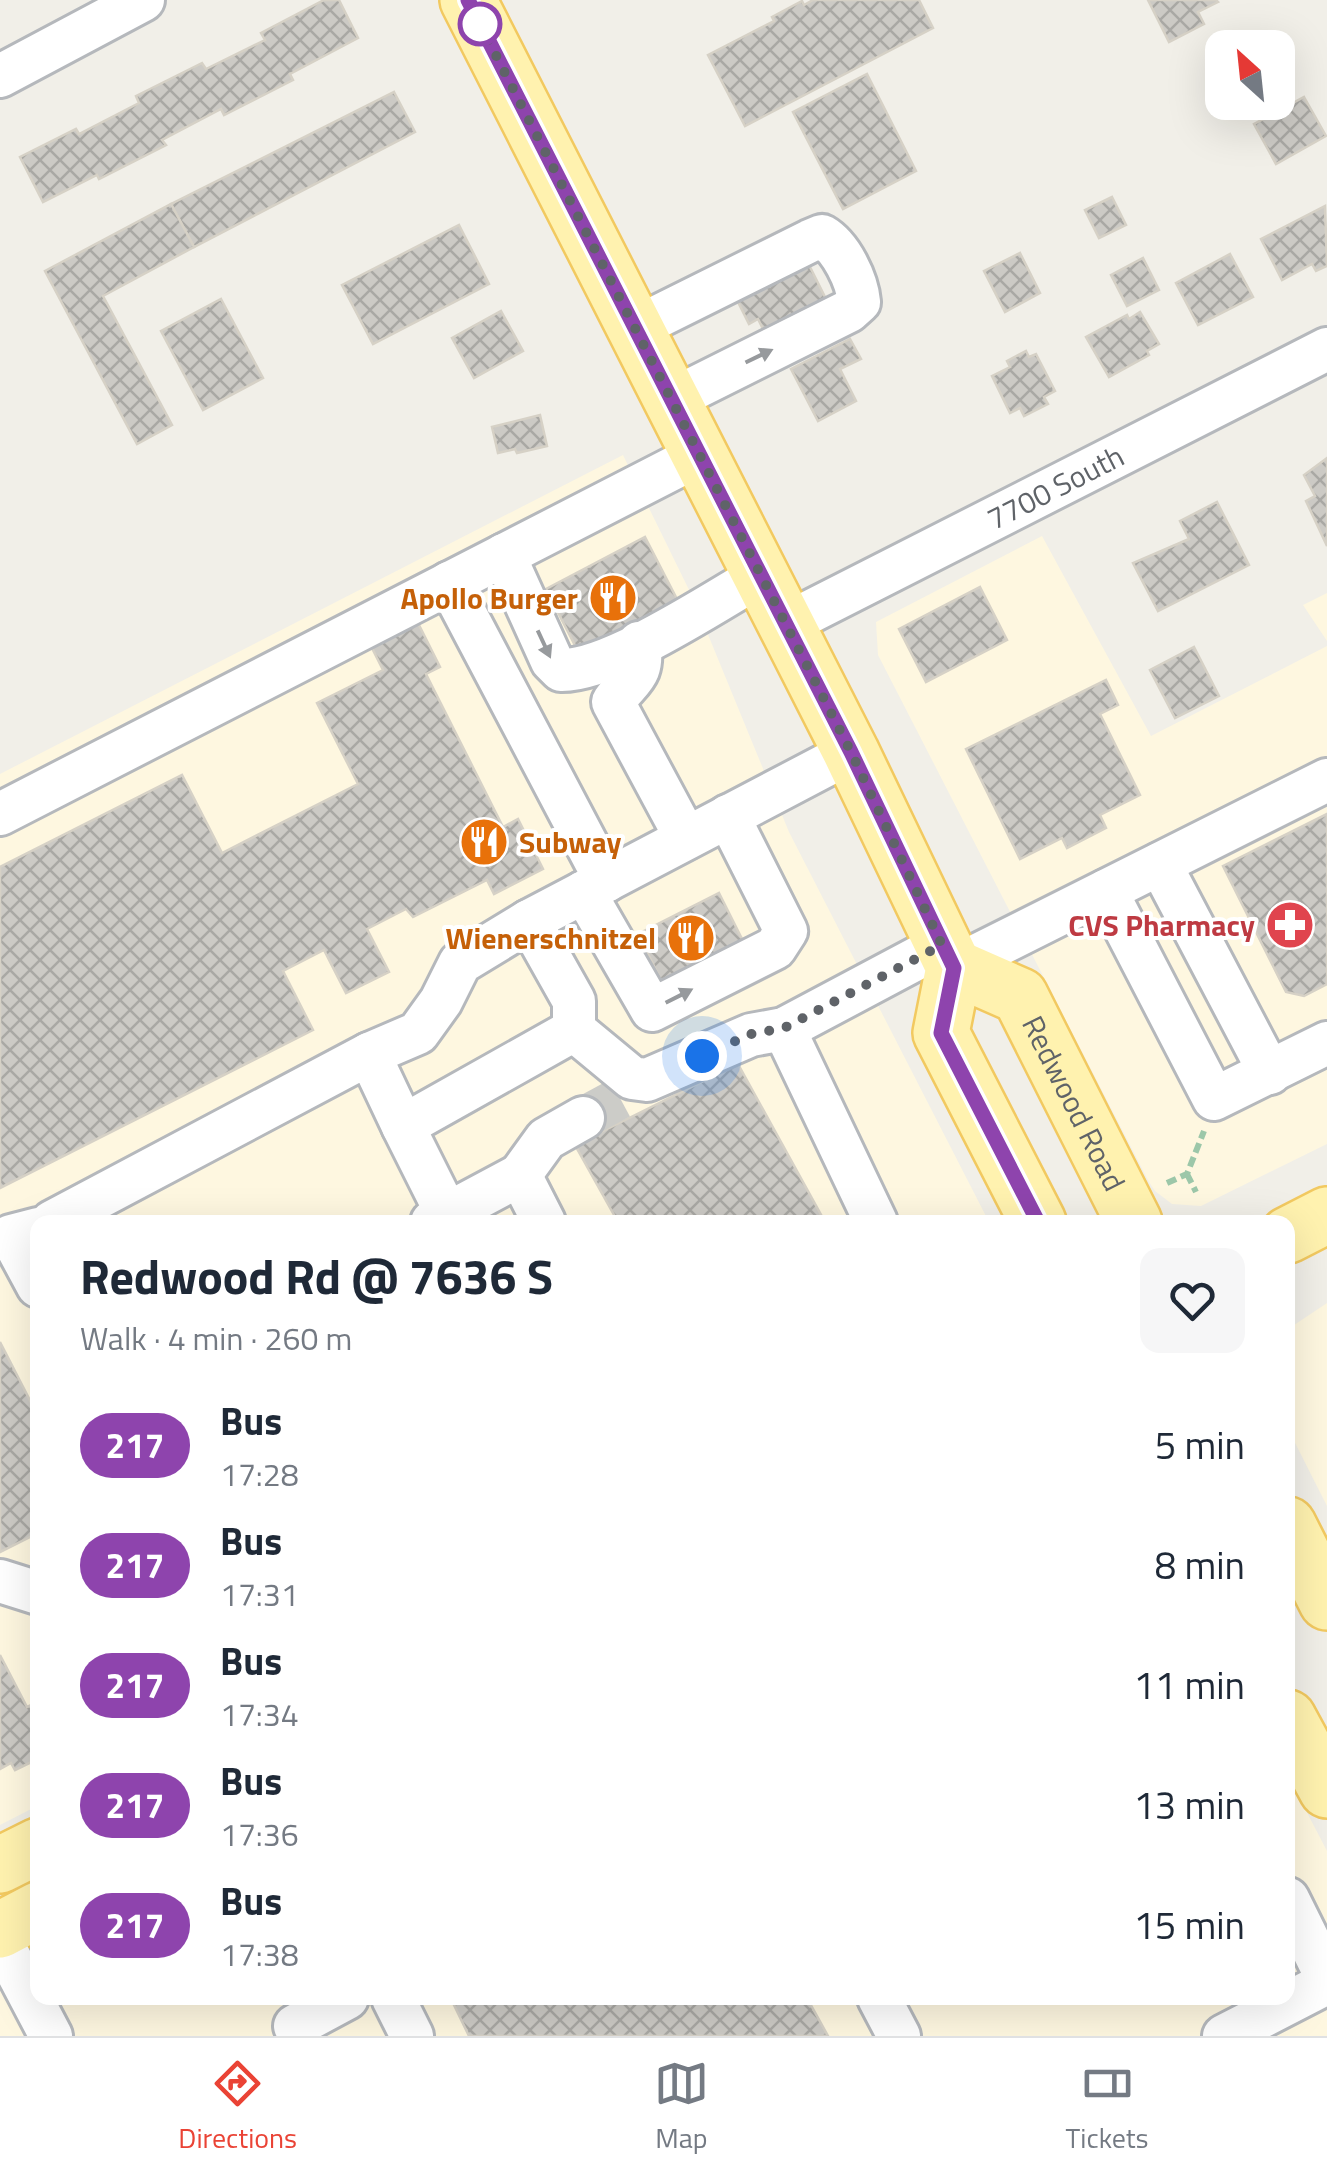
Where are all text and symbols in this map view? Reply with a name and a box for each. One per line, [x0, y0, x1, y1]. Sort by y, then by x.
unlabelled marker [459, 3, 501, 45]
north arrow [1205, 30, 1295, 120]
map controls [1205, 30, 1295, 120]
one-way arrow [744, 348, 773, 365]
street label: 7700 South [979, 433, 1132, 541]
restaurant icon: Apollo Burger [587, 572, 639, 624]
place label: Apollo Burger [400, 575, 578, 621]
one-way arrow [536, 630, 553, 659]
restaurant icon: Subway [458, 816, 510, 868]
place label: Subway [519, 819, 622, 865]
pharmacy icon: CVS Pharmacy [1264, 899, 1316, 951]
place label: CVS Pharmacy [1068, 902, 1255, 948]
restaurant icon: Wienerschnitzel [665, 912, 717, 964]
place label: Wienerschnitzel [446, 915, 656, 961]
one-way arrow [665, 988, 694, 1005]
street label: Redwood Road [1010, 1007, 1138, 1199]
your location [677, 1031, 727, 1081]
text: Redwood Rd @ 7636 S [80, 1240, 553, 1313]
button: heart [1140, 1248, 1245, 1353]
text: Walk · 4 min · 260 m [80, 1314, 352, 1362]
text: Bus [220, 1392, 282, 1450]
text: 5 min [1155, 1416, 1245, 1474]
text: 217 [106, 1418, 164, 1472]
text: 17:28 [220, 1450, 299, 1498]
text: Bus [220, 1512, 282, 1570]
text: 8 min [1155, 1536, 1245, 1594]
text: 217 [106, 1538, 164, 1592]
text: 17:31 [220, 1570, 299, 1618]
text: Bus [220, 1632, 282, 1690]
text: 11 min [1134, 1656, 1245, 1714]
text: 217 [106, 1658, 164, 1712]
text: 17:34 [220, 1690, 299, 1738]
text: Bus [220, 1752, 282, 1810]
text: 13 min [1134, 1776, 1245, 1834]
text: 217 [106, 1778, 164, 1832]
text: 17:36 [220, 1810, 299, 1858]
text: Bus [220, 1872, 282, 1930]
text: 15 min [1134, 1896, 1245, 1954]
text: 217 [106, 1898, 164, 1952]
text: 17:38 [220, 1930, 299, 1978]
tab: Directions [178, 2056, 297, 2159]
tab: Map [654, 2056, 709, 2159]
tab: Tickets [1066, 2056, 1149, 2159]

